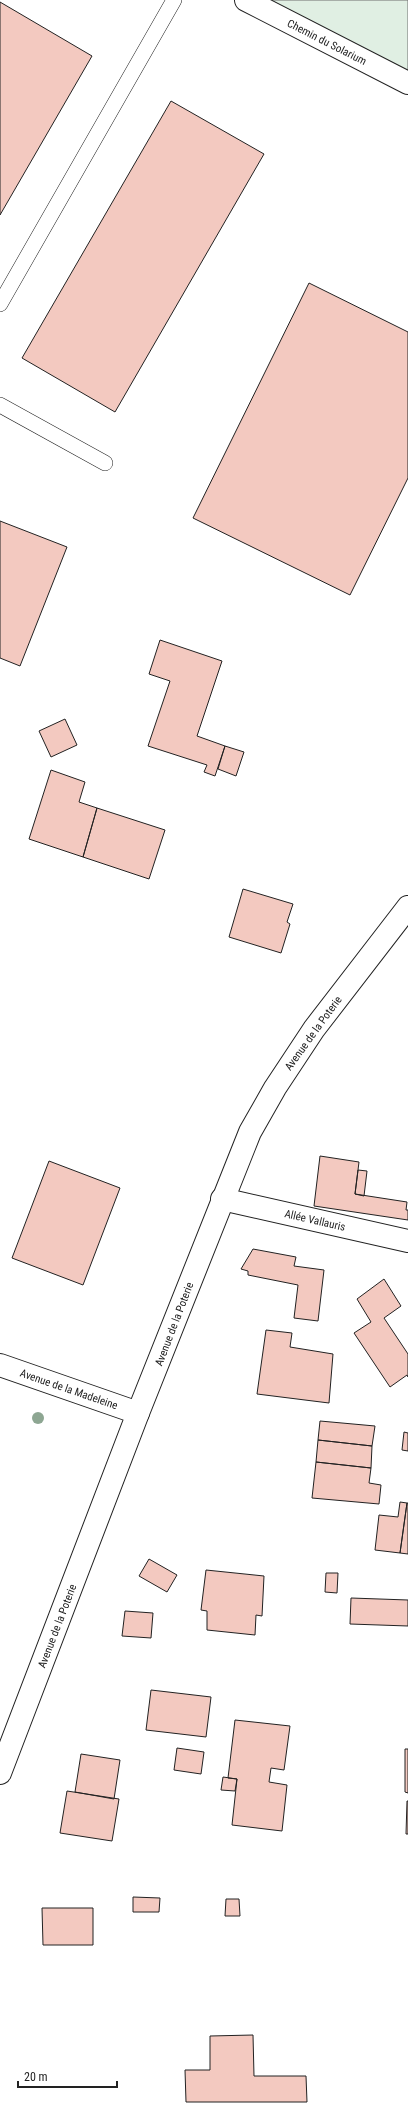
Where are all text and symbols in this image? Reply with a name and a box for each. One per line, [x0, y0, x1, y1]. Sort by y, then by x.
street label: Chemin du Solarium [285, 17, 369, 68]
street label: Avenue de la Poterie [282, 994, 345, 1073]
street label: Allée Vallauris [283, 1207, 347, 1234]
street label: Avenue de la Poterie [153, 1280, 196, 1368]
street label: Avenue de la Madeleine [18, 1367, 119, 1412]
street label: Avenue de la Poterie [36, 1582, 79, 1670]
scale bar [18, 2063, 117, 2089]
text: 20 m [24, 2070, 48, 2084]

